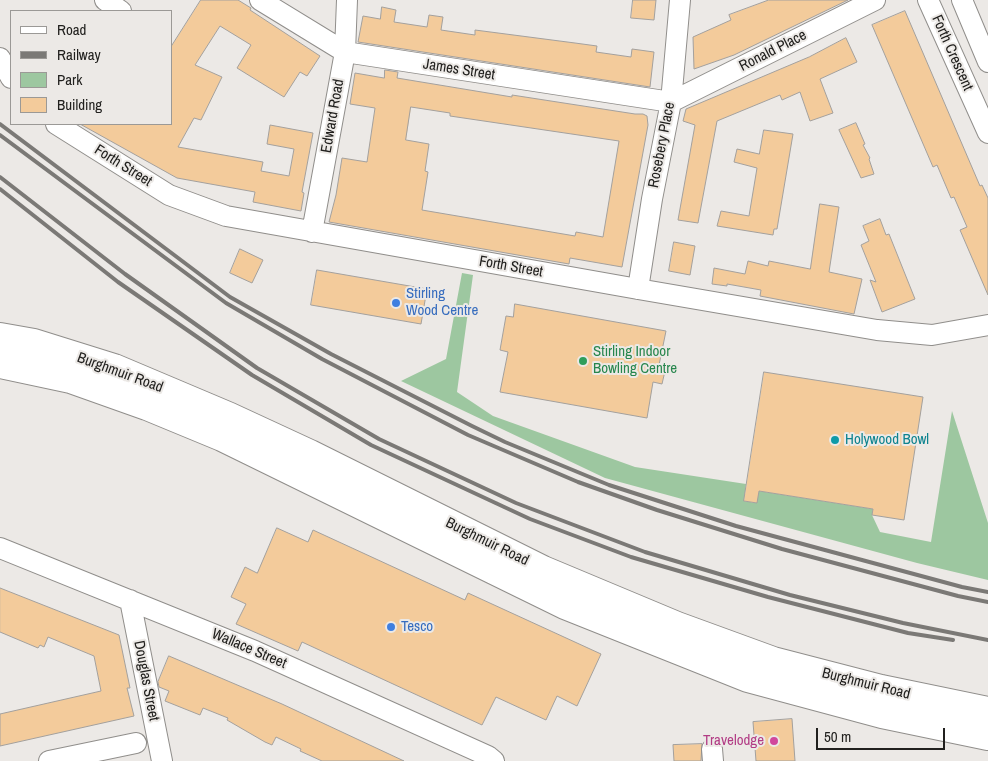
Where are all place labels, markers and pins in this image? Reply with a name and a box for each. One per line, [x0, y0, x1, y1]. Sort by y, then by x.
place label: Stirling Wood Centre [406, 285, 478, 320]
marker: Stirling Wood Centre [390, 297, 402, 309]
place label: Stirling Indoor Bowling Centre [593, 343, 677, 378]
marker: Stirling Indoor Bowling Centre [577, 355, 589, 367]
place label: Holywood Bowl [845, 431, 929, 449]
marker: Holywood Bowl [829, 434, 841, 446]
place label: Tesco [401, 618, 433, 636]
marker: Tesco [385, 621, 397, 633]
place label: Travelodge [703, 732, 764, 750]
marker: Travelodge [768, 735, 780, 747]

